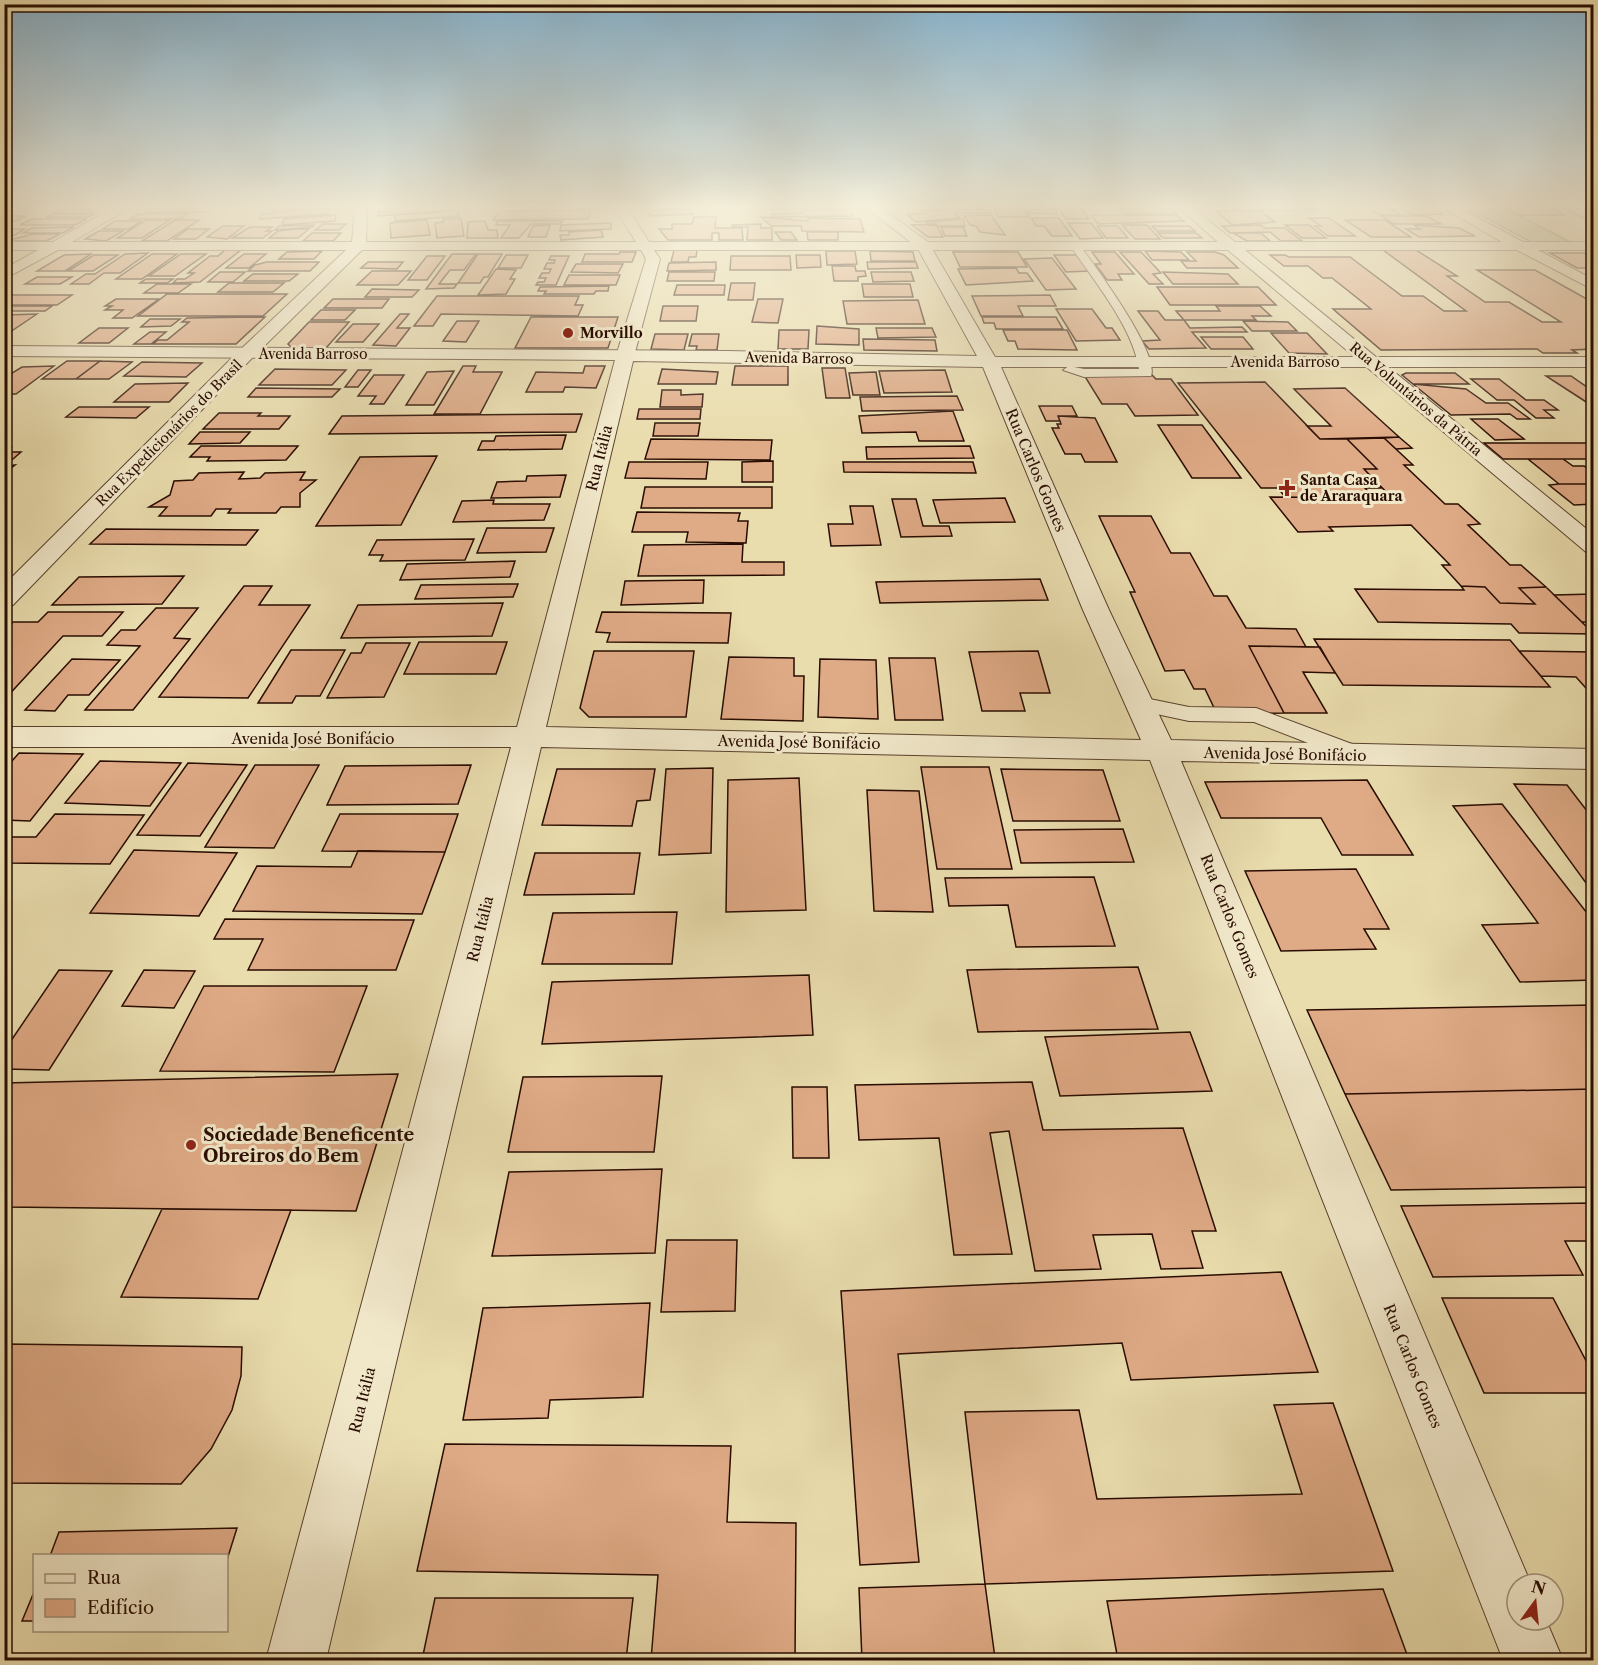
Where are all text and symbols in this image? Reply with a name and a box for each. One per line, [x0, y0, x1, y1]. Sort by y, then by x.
place label: Morvillo [580, 324, 643, 342]
marker: Morvillo [561, 326, 575, 340]
street label: Rua Voluntários da Pátria [1346, 338, 1486, 460]
street label: Avenida Barroso [257, 345, 368, 363]
street label: Avenida Barroso [743, 348, 854, 368]
street label: Avenida Barroso [1229, 353, 1340, 371]
street label: Rua Expedicionários do Brasil [92, 356, 246, 510]
street label: Rua Carlos Gomes [1001, 405, 1071, 535]
street label: Rua Itália [582, 423, 616, 493]
place label: Santa Casa de Araraquara [1300, 471, 1403, 505]
marker: Santa Casa de Araraquara [1278, 479, 1296, 497]
street label: Avenida José Bonifácio [231, 729, 394, 748]
street label: Avenida José Bonifácio [716, 731, 881, 753]
street label: Avenida José Bonifácio [1202, 743, 1367, 765]
street label: Rua Carlos Gomes [1196, 851, 1264, 981]
street label: Rua Itália [463, 894, 497, 964]
place label: Sociedade Beneficente Obreiros do Bem [203, 1124, 414, 1167]
marker: Sociedade Beneficente Obreiros do Bem [184, 1138, 198, 1152]
street label: Rua Carlos Gomes [1379, 1301, 1447, 1431]
street label: Rua Itália [345, 1365, 379, 1435]
legend [33, 1554, 228, 1632]
text: Rua [87, 1567, 121, 1589]
north arrow [1505, 1572, 1565, 1632]
text: N [1530, 1576, 1548, 1599]
text: Edifício [87, 1597, 154, 1619]

